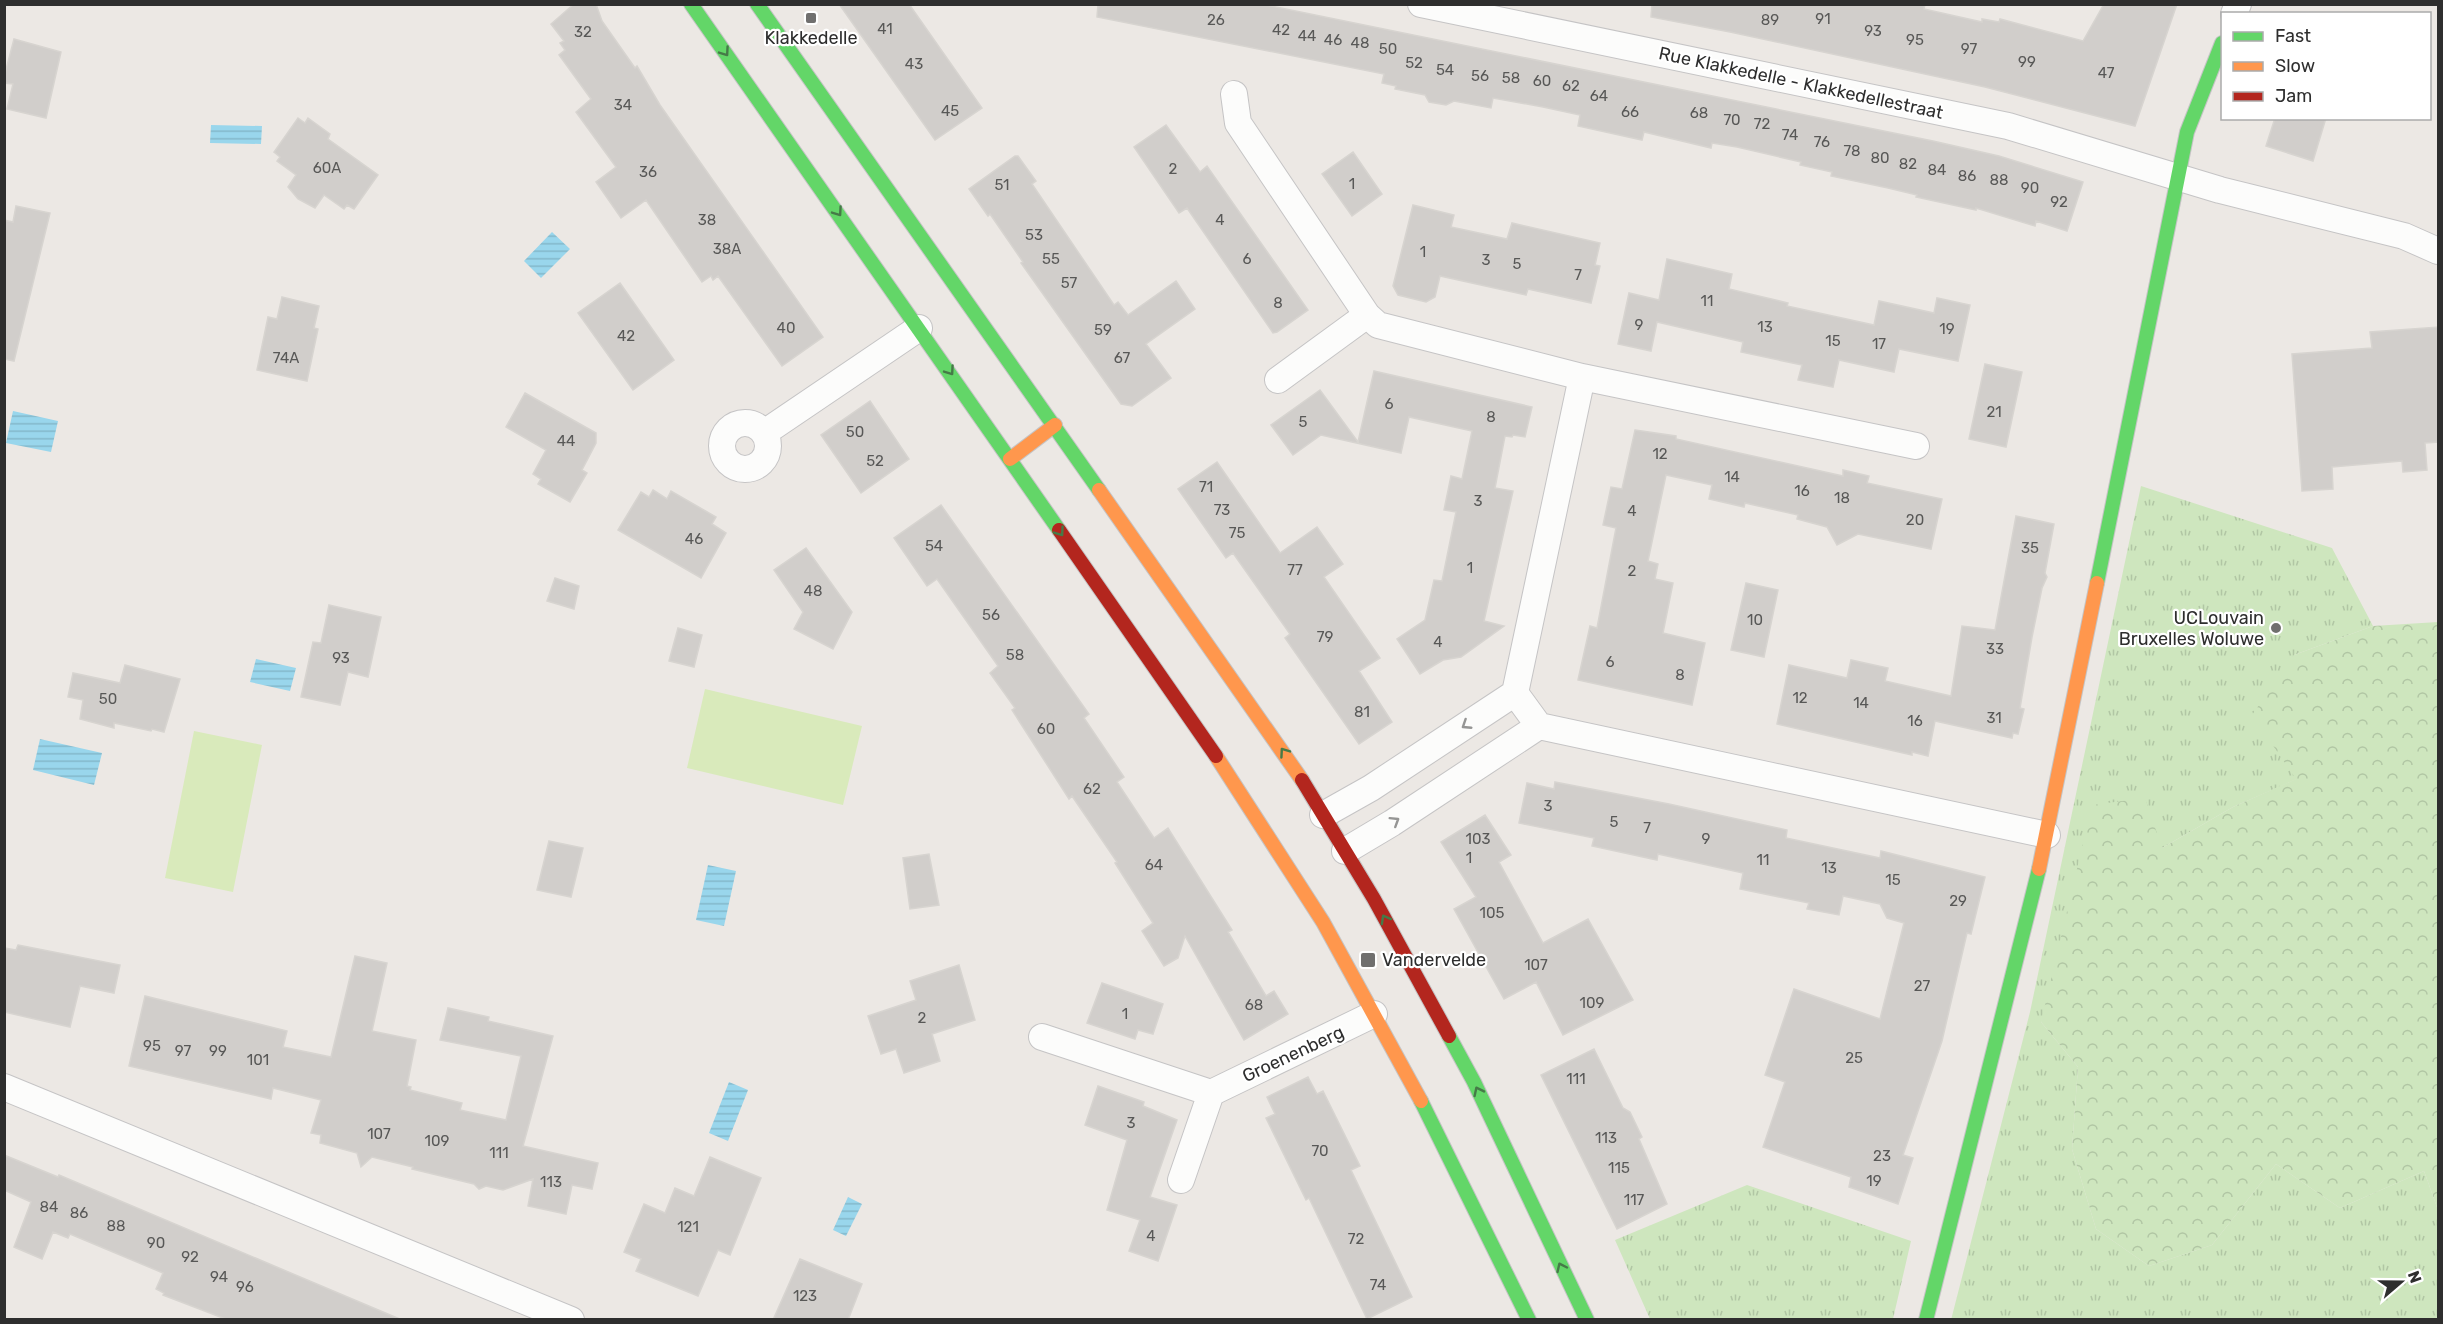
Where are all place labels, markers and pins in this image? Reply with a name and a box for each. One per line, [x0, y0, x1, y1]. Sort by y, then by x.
marker: Klakkedelle [804, 11, 818, 25]
place label: Klakkedelle [765, 27, 857, 49]
place label: UCLouvain Bruxelles Woluwe [2119, 607, 2264, 650]
marker: UCLouvain Bruxelles Woluwe [2269, 621, 2283, 635]
place label: Vandervelde [1382, 949, 1486, 971]
marker: Vandervelde [1359, 951, 1377, 969]

